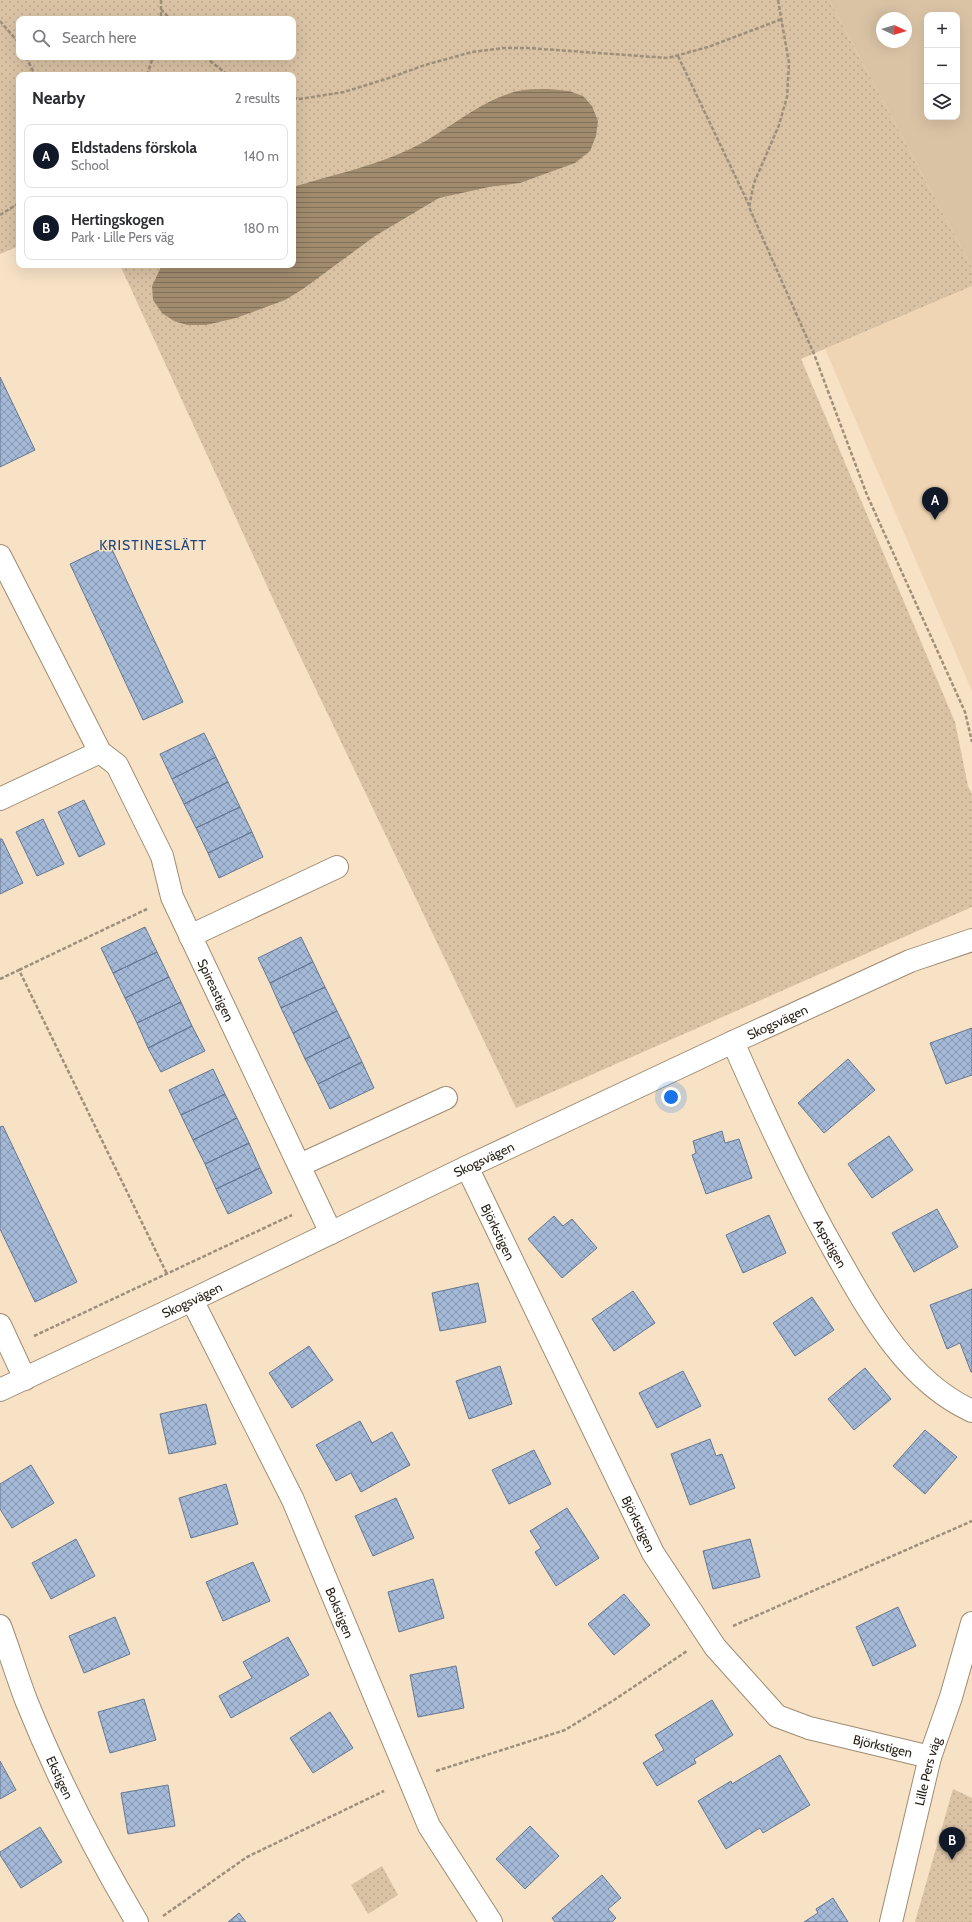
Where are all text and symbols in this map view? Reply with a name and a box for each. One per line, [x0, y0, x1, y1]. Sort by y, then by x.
north arrow [876, 12, 912, 48]
map controls [924, 12, 960, 120]
button: + [924, 12, 960, 48]
search box [16, 16, 296, 60]
icon: search [30, 27, 52, 49]
text: Search here [62, 29, 137, 47]
button: − [924, 48, 960, 84]
button: layers [924, 84, 960, 120]
text: Nearby [32, 88, 85, 108]
text: 2 results [235, 90, 280, 106]
text: Eldstadens förskola [71, 139, 197, 157]
text: A [42, 148, 50, 164]
text: 140 m [244, 148, 279, 164]
text: School [71, 157, 109, 173]
text: Hertingskogen [71, 211, 164, 229]
text: B [42, 220, 50, 236]
text: 180 m [243, 220, 279, 236]
text: Park · Lille Pers väg [71, 229, 174, 245]
pin: A [922, 487, 948, 520]
district label: KRISTINESLÄTT [99, 536, 207, 554]
street label: Spireastigen [194, 956, 238, 1024]
street label: Skogsvägen [744, 1001, 810, 1043]
your location [661, 1087, 681, 1107]
street label: Skogsvägen [451, 1138, 517, 1180]
street label: Björkstigen [478, 1201, 519, 1263]
street label: Aspstigen [810, 1216, 850, 1271]
street label: Skogsvägen [159, 1279, 225, 1321]
street label: Björkstigen [619, 1493, 659, 1554]
street label: Bokstigen [322, 1585, 358, 1640]
street label: Björkstigen [852, 1731, 914, 1761]
street label: Lille Pers väg [911, 1734, 945, 1807]
street label: Ekstigen [43, 1753, 77, 1802]
pin: B [939, 1827, 965, 1860]

